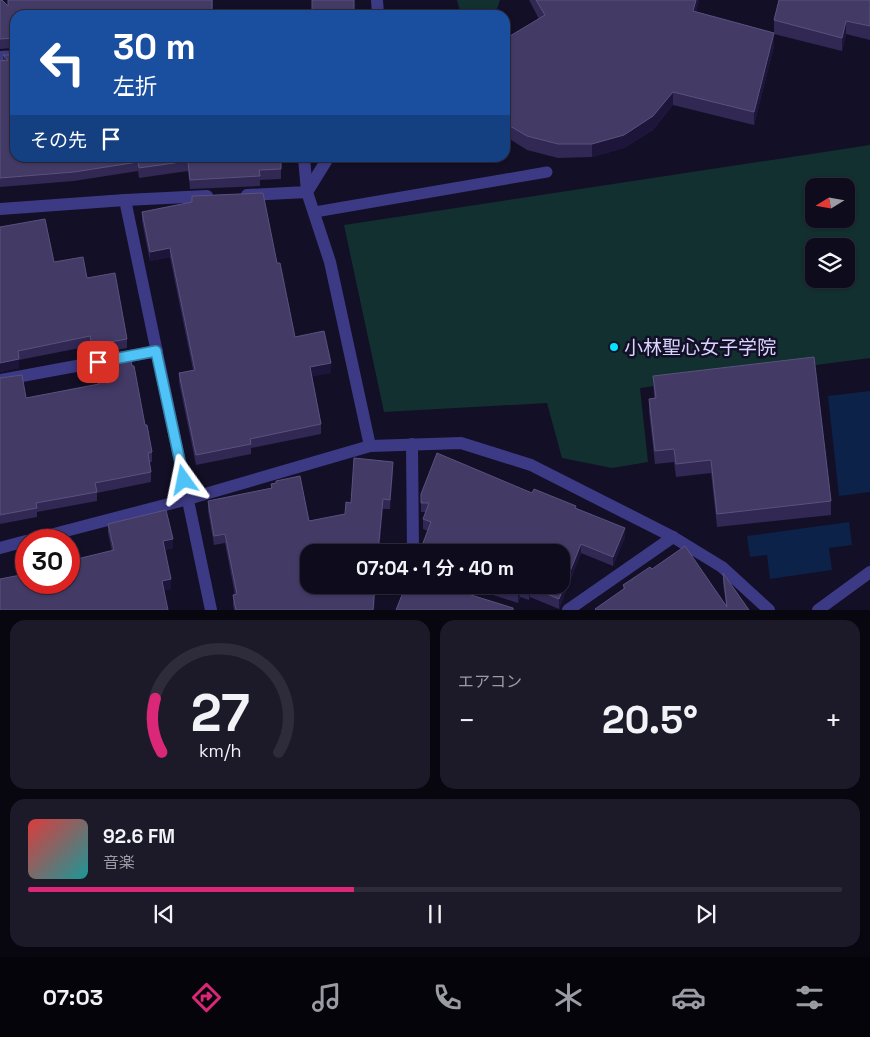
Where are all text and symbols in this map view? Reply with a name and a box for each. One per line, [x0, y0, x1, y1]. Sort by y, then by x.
text: 30 m [113, 25, 196, 69]
icon: left [30, 30, 95, 95]
text: 左折 [113, 72, 157, 100]
icon: arrive [97, 125, 125, 153]
text: その先 [30, 128, 87, 153]
north arrow [805, 178, 855, 228]
map controls [805, 178, 855, 288]
button: layers [805, 238, 855, 288]
place label: 小林聖心女子学院 [624, 335, 776, 360]
pin [77, 341, 119, 383]
marker: 小林聖心女子学院 [608, 341, 620, 353]
icon: arrive [84, 348, 112, 376]
position arrow [157, 453, 209, 505]
speed limit sign: 30 [15, 529, 80, 594]
text: 07:04 · 1 分 · 40 m [356, 556, 514, 581]
text: エアコン [458, 671, 522, 692]
text: 27 [190, 680, 250, 746]
text: 20.5° [602, 696, 698, 744]
text: − [458, 702, 475, 738]
text: + [825, 702, 842, 738]
text: km/h [199, 739, 241, 762]
text: 92.6 FM [103, 824, 175, 849]
text: 音楽 [103, 852, 135, 873]
icon: previous [150, 900, 178, 928]
icon: pause [421, 900, 449, 928]
icon: next [692, 900, 720, 928]
icon: directions [189, 980, 224, 1015]
icon: music [309, 980, 344, 1015]
icon: phone [430, 980, 465, 1015]
icon: climate [551, 980, 586, 1015]
icon: car [671, 980, 706, 1015]
icon: filters [792, 980, 827, 1015]
text: 07:03 [43, 983, 103, 1011]

